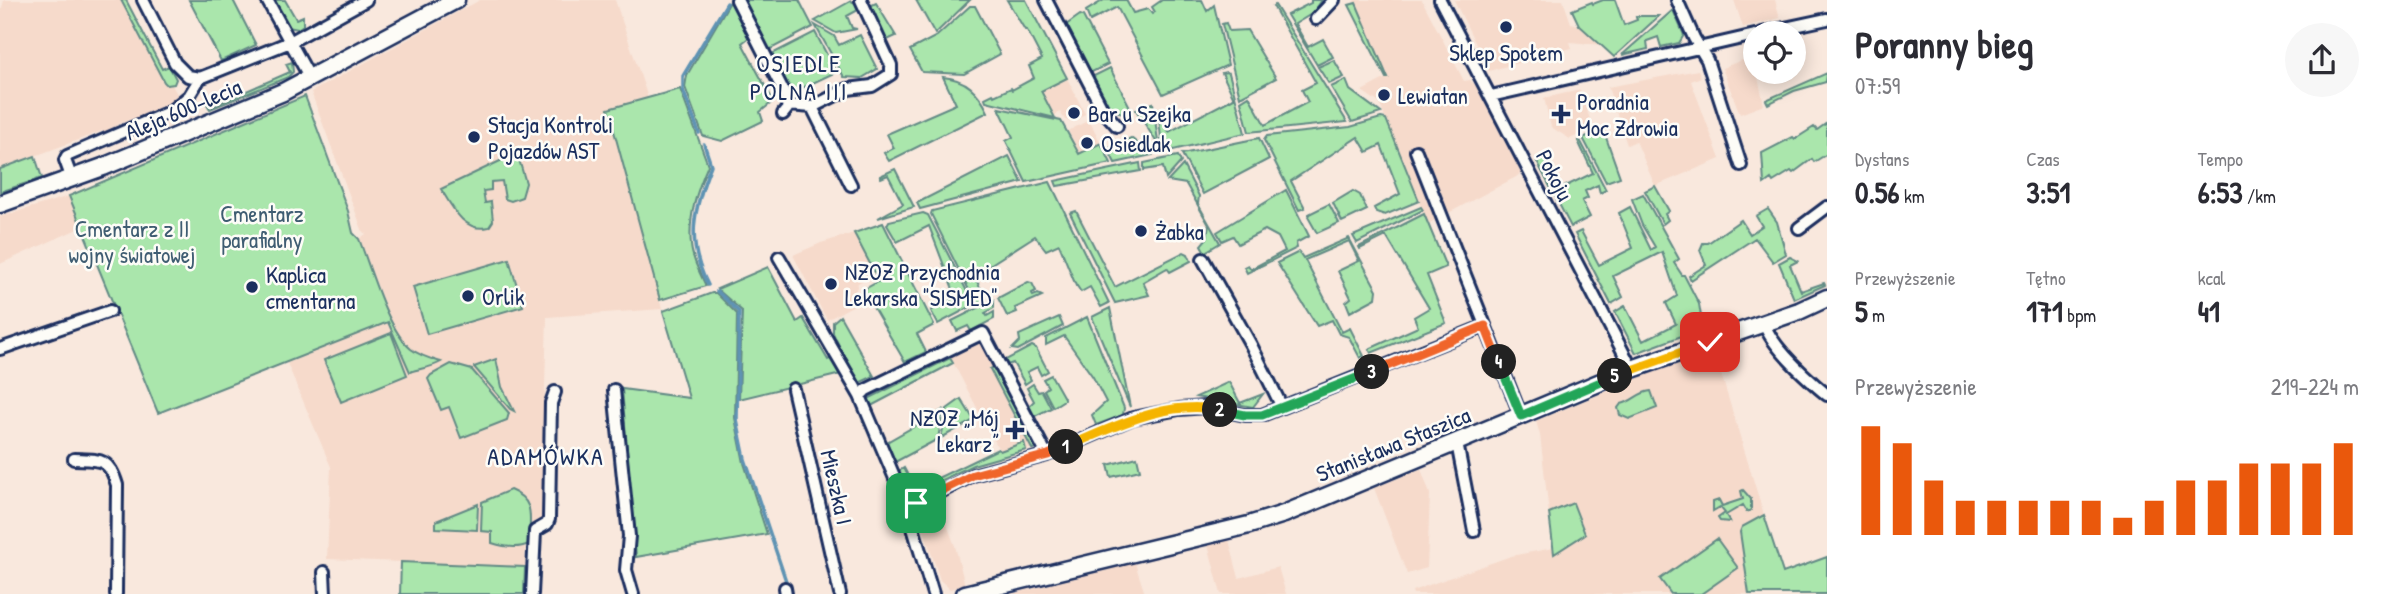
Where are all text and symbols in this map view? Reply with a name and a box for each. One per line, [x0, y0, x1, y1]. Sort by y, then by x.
text: Poranny bieg [1855, 18, 2034, 70]
marker: Sklep Społem [1498, 19, 1514, 35]
map controls [1743, 21, 1806, 84]
button: locate [1743, 21, 1806, 84]
button: share [2285, 23, 2359, 97]
place label: Sklep Społem [1449, 37, 1563, 68]
district label: OSIEDLE POLNA III [750, 47, 848, 107]
text: 07:59 [1855, 70, 1900, 101]
street label: Aleja 600-lecia [120, 71, 246, 147]
place label: Lewiatan [1398, 80, 1468, 111]
place label: Poradnia Moc Zdrowia [1577, 86, 1678, 143]
marker: Lewiatan [1376, 87, 1392, 103]
place label: Bar u Szejka [1088, 98, 1191, 129]
marker: Poradnia Moc Zdrowia [1551, 104, 1571, 124]
marker: Bar u Szejka [1066, 105, 1082, 121]
place label: Stacja Kontroli Pojazdów AST [488, 109, 613, 166]
place label: Osiedlak [1101, 128, 1171, 159]
marker: Stacja Kontroli Pojazdów AST [466, 129, 482, 145]
marker: Osiedlak [1079, 135, 1095, 151]
street label: Pokoju [1529, 144, 1581, 206]
text: Dystans [1855, 146, 1909, 172]
text: Czas [2026, 146, 2060, 172]
text: Tempo [2198, 146, 2243, 172]
text: 0.56 [1855, 172, 1900, 212]
text: 3:51 [2026, 172, 2070, 212]
text: 6:53 [2198, 172, 2243, 212]
text: km [1900, 183, 1925, 209]
text: /km [2243, 183, 2276, 209]
park label: Cmentarz parafialny [220, 198, 304, 255]
park label: Cmentarz z II wojny światowej [69, 213, 195, 270]
place label: Żabka [1155, 216, 1204, 247]
marker: Żabka [1133, 223, 1149, 239]
place label: NZOZ Przychodnia Lekarska "SISMED" [845, 256, 1000, 313]
place label: Kaplica cmentarna [266, 259, 355, 316]
text: Przewyższenie [1855, 265, 1956, 291]
text: Tętno [2026, 265, 2066, 291]
text: kcal [2198, 265, 2225, 291]
marker: NZOZ Przychodnia Lekarska "SISMED" [823, 276, 839, 292]
marker: Kaplica cmentarna [244, 279, 260, 295]
place label: Orlik [482, 281, 525, 312]
marker: Orlik [460, 288, 476, 304]
text: 5 [1855, 291, 1868, 331]
text: 171 [2026, 291, 2063, 331]
text: 41 [2198, 291, 2220, 331]
text: m [1868, 302, 1885, 328]
text: bpm [2063, 302, 2096, 328]
pin [1680, 312, 1740, 372]
icon: check [1691, 323, 1729, 361]
pin: 4 [1482, 344, 1516, 380]
text: 4 [1495, 348, 1502, 374]
pin: 3 [1354, 354, 1390, 390]
text: 3 [1367, 358, 1376, 384]
pin: 5 [1598, 358, 1632, 394]
text: 5 [1610, 362, 1619, 388]
text: Przewyższenie [1855, 371, 1977, 402]
text: 219–224 m [2271, 371, 2359, 402]
pin: 2 [1202, 392, 1238, 428]
text: 2 [1215, 396, 1224, 422]
street label: Stanisława Staszica [1311, 399, 1475, 489]
place label: NZOZ „Mój Lekarz” [910, 402, 999, 459]
marker: NZOZ „Mój Lekarz” [1005, 420, 1025, 440]
pin: 1 [1048, 430, 1084, 464]
text: 1 [1062, 433, 1069, 459]
district label: ADAMÓWKA [487, 440, 605, 472]
street label: Mieszka I [813, 447, 861, 527]
pin [886, 473, 946, 533]
icon: arrive [897, 484, 935, 522]

